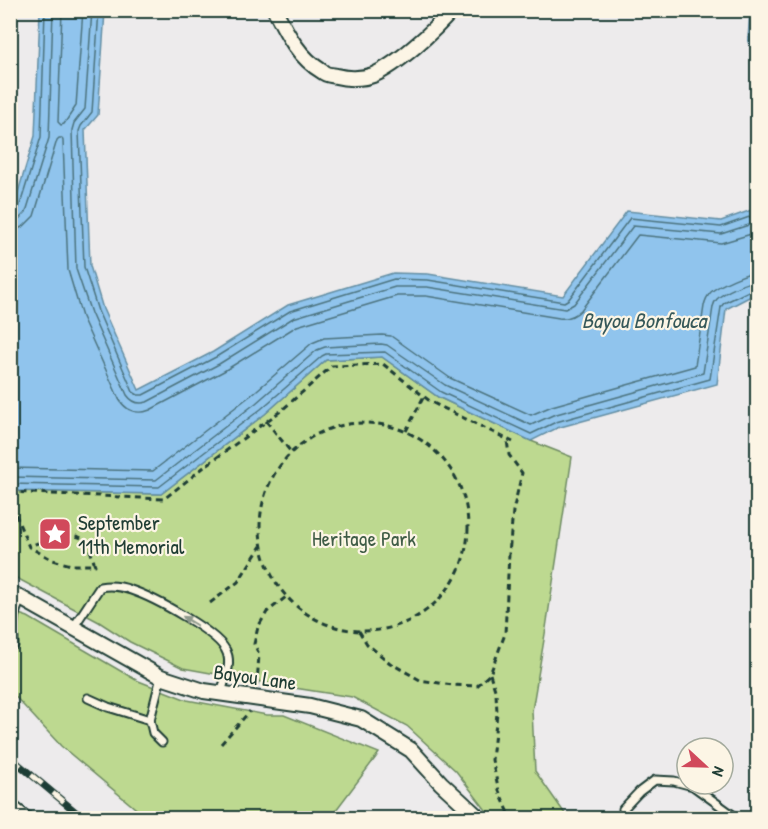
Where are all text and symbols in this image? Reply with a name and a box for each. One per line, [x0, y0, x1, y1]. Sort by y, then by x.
water label: Bayou Bonfouca [582, 305, 709, 335]
place label: September 11th Memorial [78, 508, 185, 561]
place icon: September 11th Memorial [37, 516, 73, 552]
park label: Heritage Park [312, 524, 416, 553]
one-way arrow [182, 615, 198, 626]
street label: Bayou Lane [212, 657, 298, 697]
north arrow [675, 736, 735, 796]
text: N [707, 764, 731, 780]

